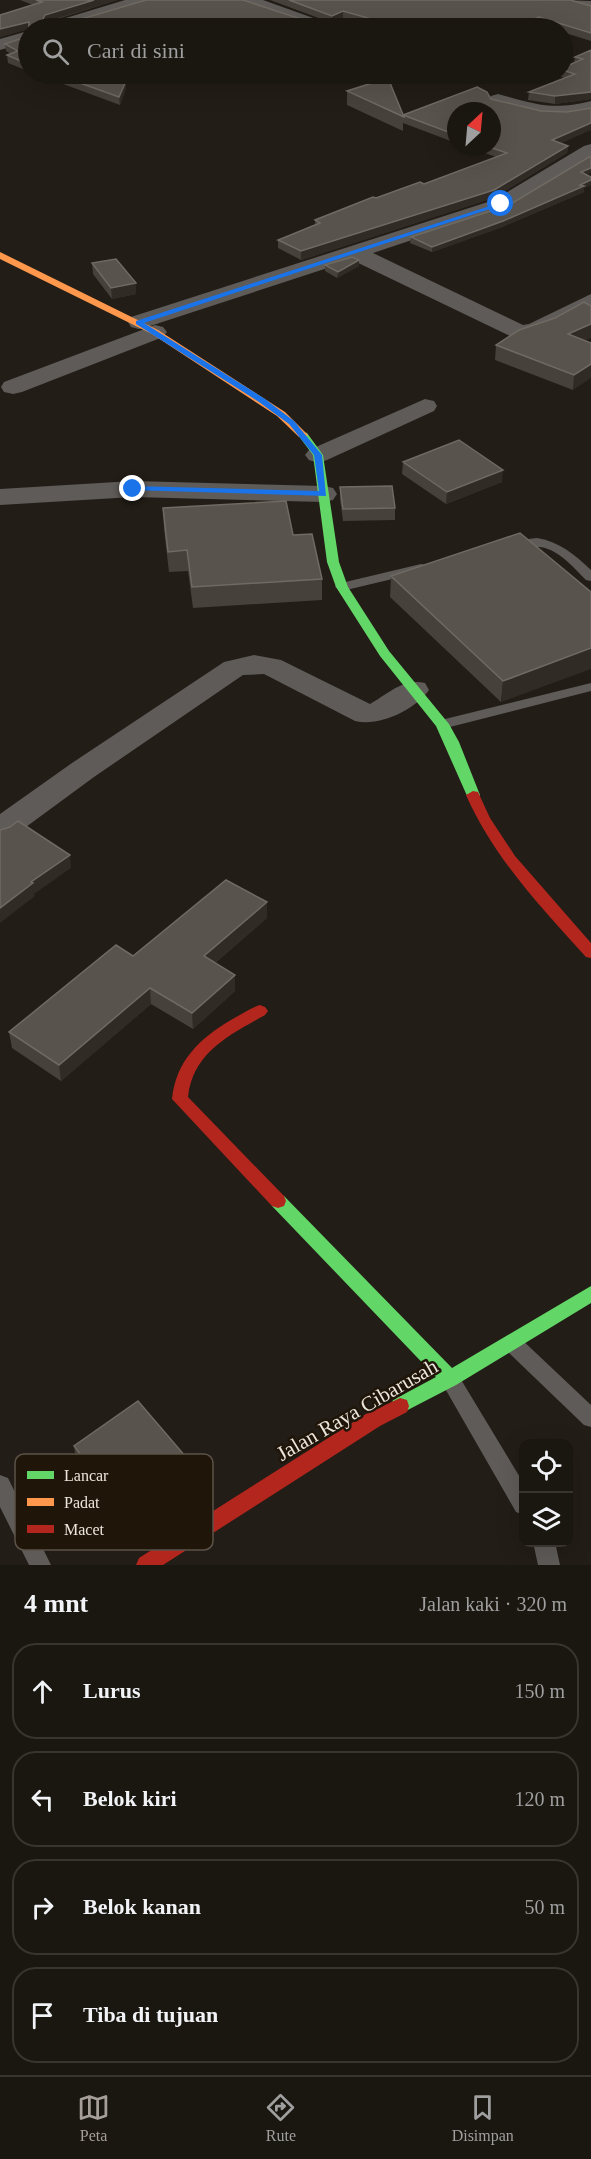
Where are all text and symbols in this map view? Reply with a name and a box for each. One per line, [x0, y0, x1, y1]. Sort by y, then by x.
search box [18, 18, 573, 84]
icon: search [39, 35, 72, 68]
text: Cari di sini [87, 38, 185, 63]
north arrow [447, 102, 501, 156]
route start [487, 190, 513, 216]
route end [119, 475, 145, 501]
street label: Jalan Raya Cibarusah [272, 1354, 442, 1466]
map controls [519, 1439, 573, 1547]
button: locate [519, 1439, 573, 1493]
legend [15, 1454, 213, 1550]
text: Lancar [64, 1467, 109, 1484]
button: layers [519, 1493, 573, 1547]
text: Padat [64, 1494, 100, 1511]
text: Macet [64, 1521, 105, 1538]
text: 4 mnt [24, 1589, 88, 1618]
text: Jalan kaki · 320 m [419, 1593, 567, 1615]
icon: ahead [26, 1675, 59, 1708]
text: Lurus [83, 1678, 140, 1703]
text: 150 m [514, 1680, 565, 1702]
icon: left [26, 1783, 59, 1816]
text: Belok kiri [83, 1786, 177, 1811]
text: 120 m [514, 1788, 565, 1810]
icon: right [26, 1891, 59, 1924]
text: Belok kanan [83, 1894, 201, 1919]
text: 50 m [524, 1896, 565, 1918]
icon: arrive [26, 1999, 59, 2032]
text: Tiba di tujuan [83, 2002, 218, 2027]
tab: Peta [77, 2091, 110, 2145]
tab: Rute [264, 2091, 297, 2145]
tab: Disimpan [452, 2091, 514, 2145]

